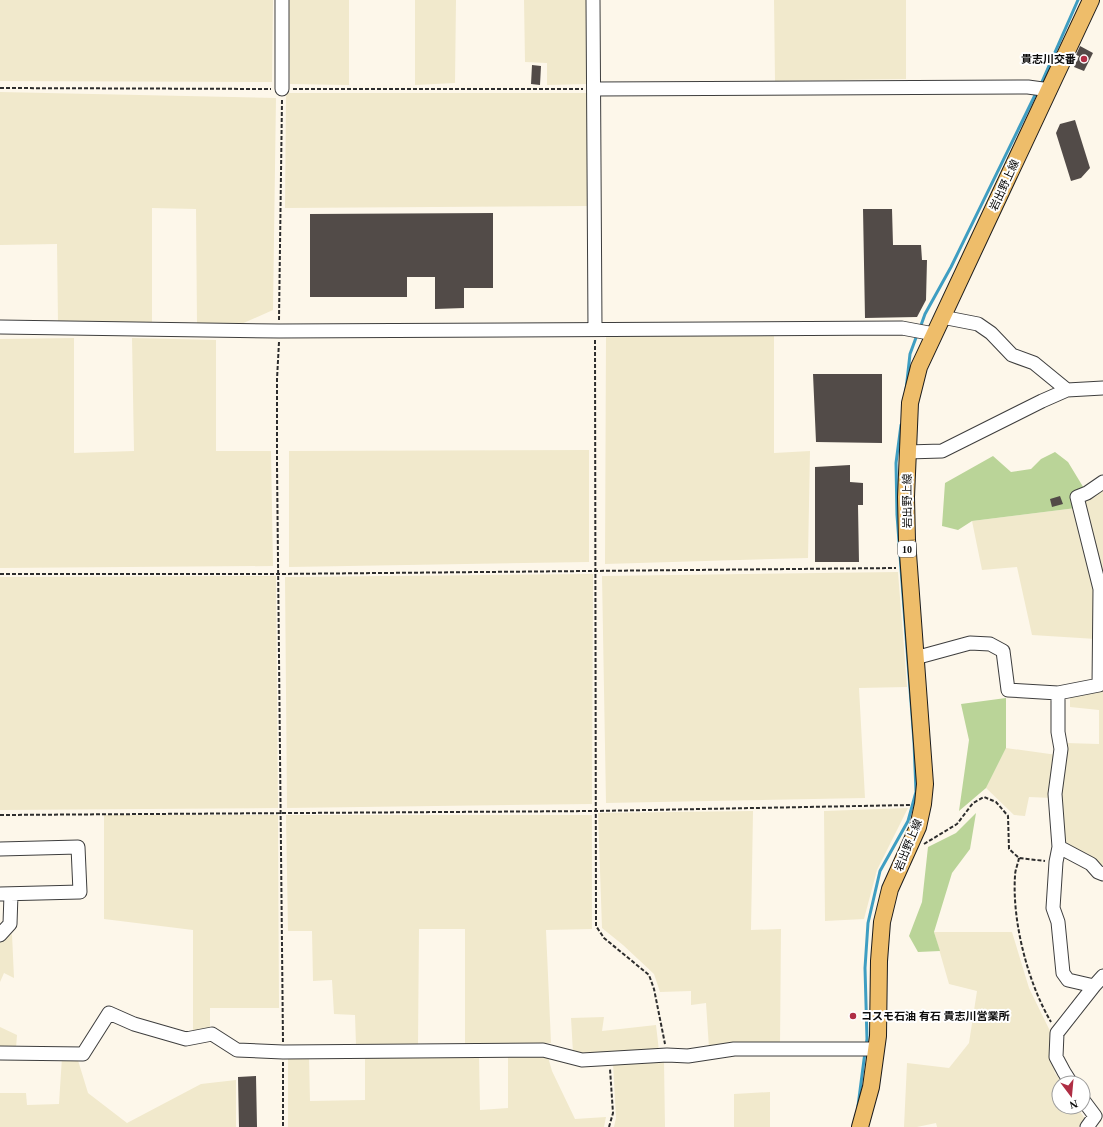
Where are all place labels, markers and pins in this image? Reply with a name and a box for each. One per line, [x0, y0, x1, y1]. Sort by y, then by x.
place label: 貴志川交番 [1021, 53, 1076, 65]
marker: 貴志川交番 [1079, 54, 1089, 64]
place label: コスモ石油 有石 貴志川営業所 [861, 1010, 1010, 1022]
marker: コスモ石油 有石 貴志川営業所 [848, 1011, 858, 1021]

